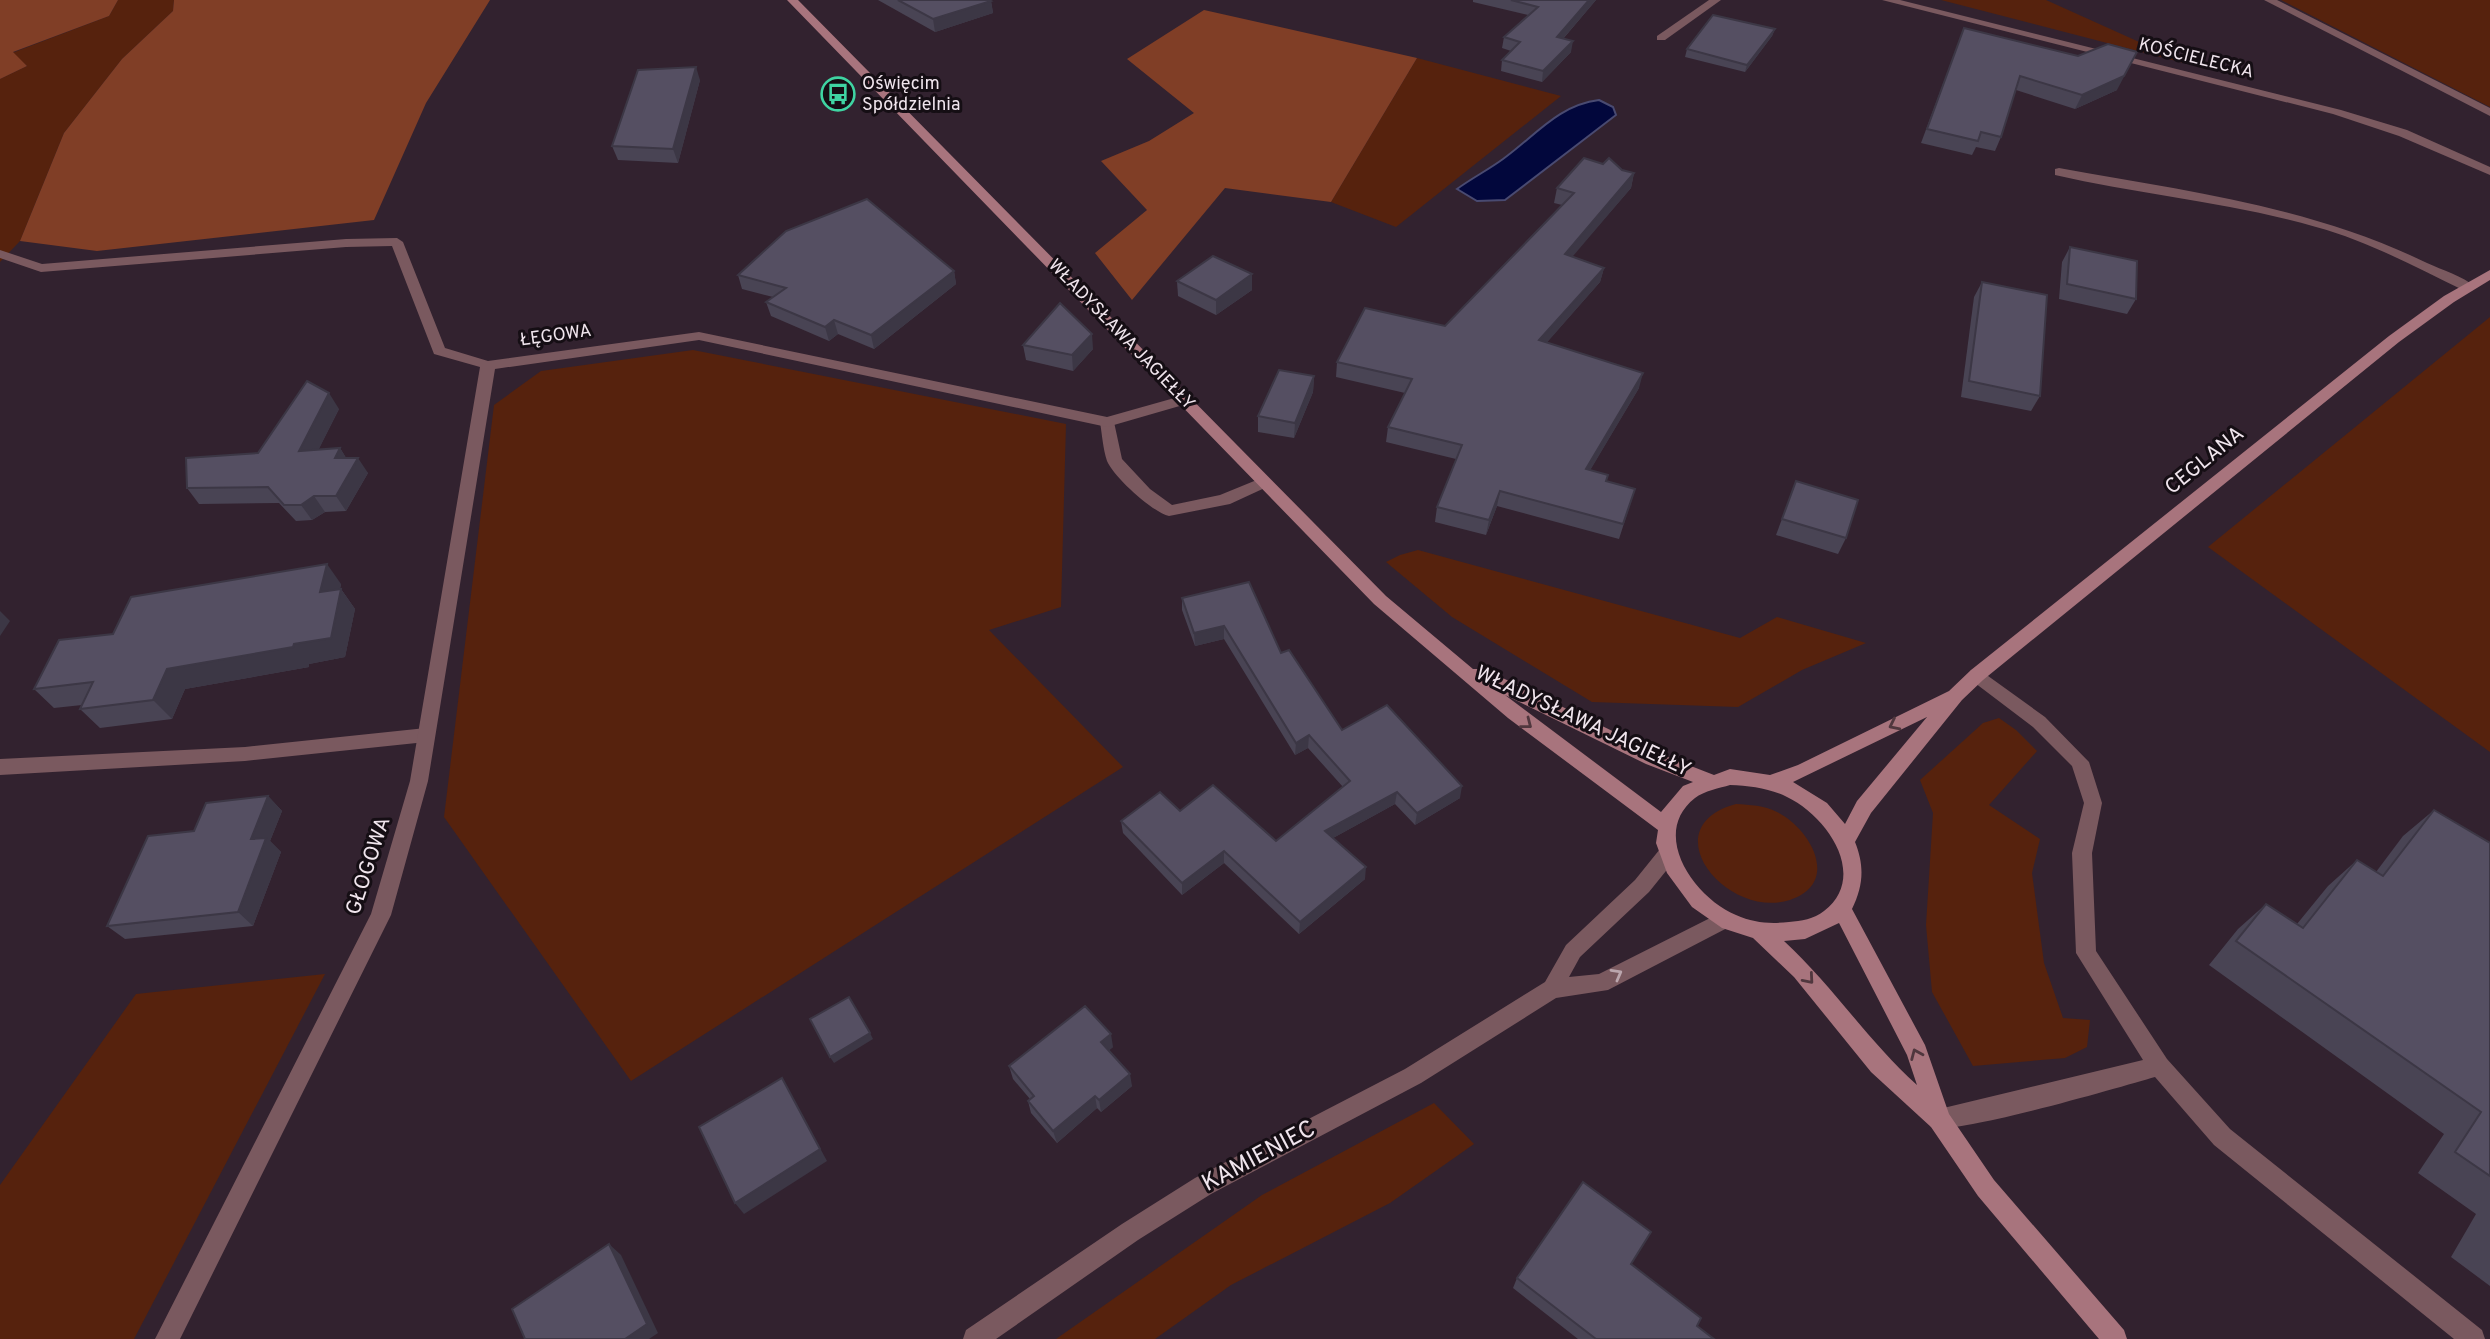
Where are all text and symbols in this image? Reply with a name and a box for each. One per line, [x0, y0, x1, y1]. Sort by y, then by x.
street label: KOŚCIELECKA [2136, 32, 2257, 84]
place label: Oświęcim Spółdzielnia [862, 73, 960, 117]
bus stop icon: Oświęcim Spółdzielnia [819, 75, 857, 113]
street label: WŁADYSŁAWA JAGIEŁŁY [1043, 255, 1199, 415]
street label: ŁĘGOWA [519, 320, 593, 352]
street label: CEGLANA [2160, 421, 2250, 501]
street label: WŁADYSŁAWA JAGIEŁŁY [1471, 660, 1695, 784]
one-way arrow [1519, 715, 1532, 728]
one-way arrow [1889, 717, 1901, 731]
street label: GŁOGOWA [340, 814, 398, 918]
one-way arrow [1610, 969, 1623, 982]
one-way arrow [1801, 971, 1813, 984]
one-way arrow [1911, 1049, 1925, 1061]
street label: KAMIENIEC [1197, 1115, 1321, 1199]

